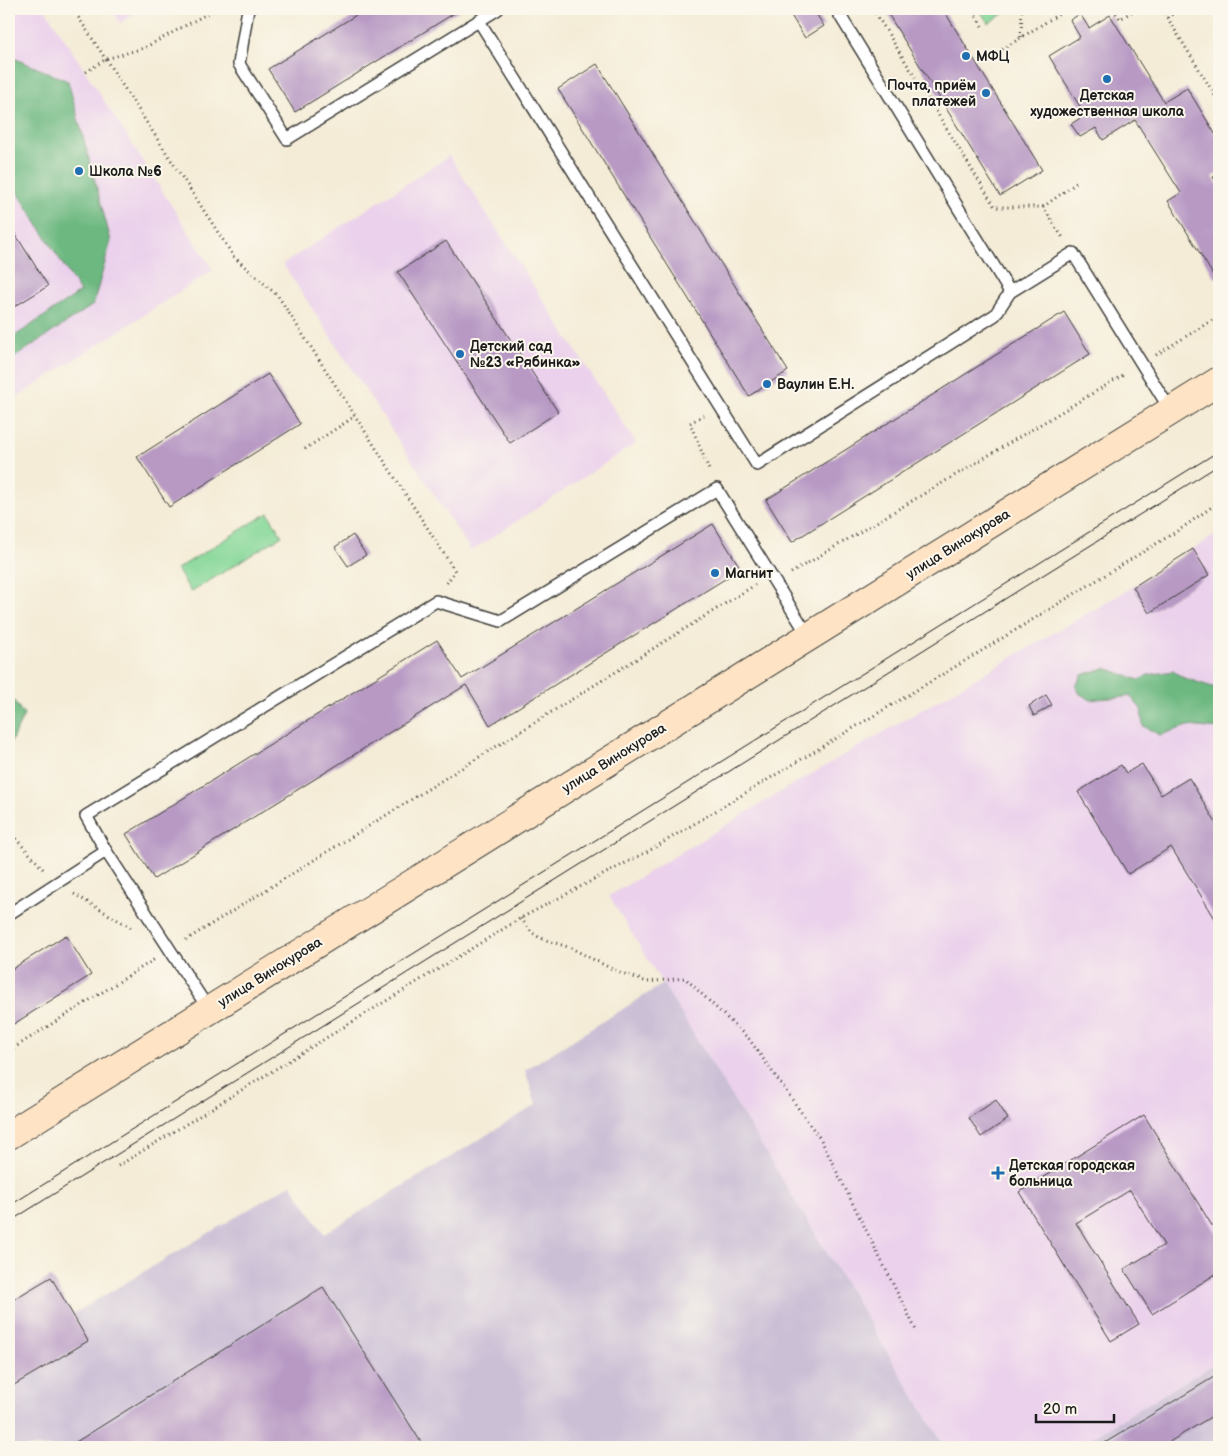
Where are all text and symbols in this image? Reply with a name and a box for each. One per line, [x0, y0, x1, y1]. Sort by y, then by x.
place label: МФЦ [976, 48, 1009, 65]
marker: МФЦ [960, 50, 972, 62]
marker: Детская художественная школа [1101, 73, 1113, 85]
place label: Почта, приём платежей [887, 77, 976, 110]
marker: Почта, приём платежей [980, 87, 992, 99]
place label: Детская художественная школа [1030, 87, 1185, 120]
place label: Школа №6 [89, 163, 162, 180]
marker: Школа №6 [73, 165, 85, 177]
place label: Детский сад №23 «Рябинка» [470, 338, 581, 371]
marker: Детский сад №23 «Рябинка» [454, 348, 466, 360]
place label: Ваулин Е.Н. [777, 376, 854, 393]
marker: Ваулин Е.Н. [761, 378, 773, 390]
street label: улица Винокурова [903, 505, 1014, 583]
place label: Магнит [725, 565, 773, 582]
marker: Магнит [709, 567, 721, 579]
street label: улица Винокурова [559, 719, 670, 797]
street label: улица Винокурова [215, 933, 326, 1011]
place label: Детская городская больница [1009, 1157, 1135, 1190]
marker: Детская городская больница [991, 1166, 1005, 1180]
scale bar [1036, 1391, 1113, 1423]
text: 20 m [1043, 1400, 1077, 1419]

